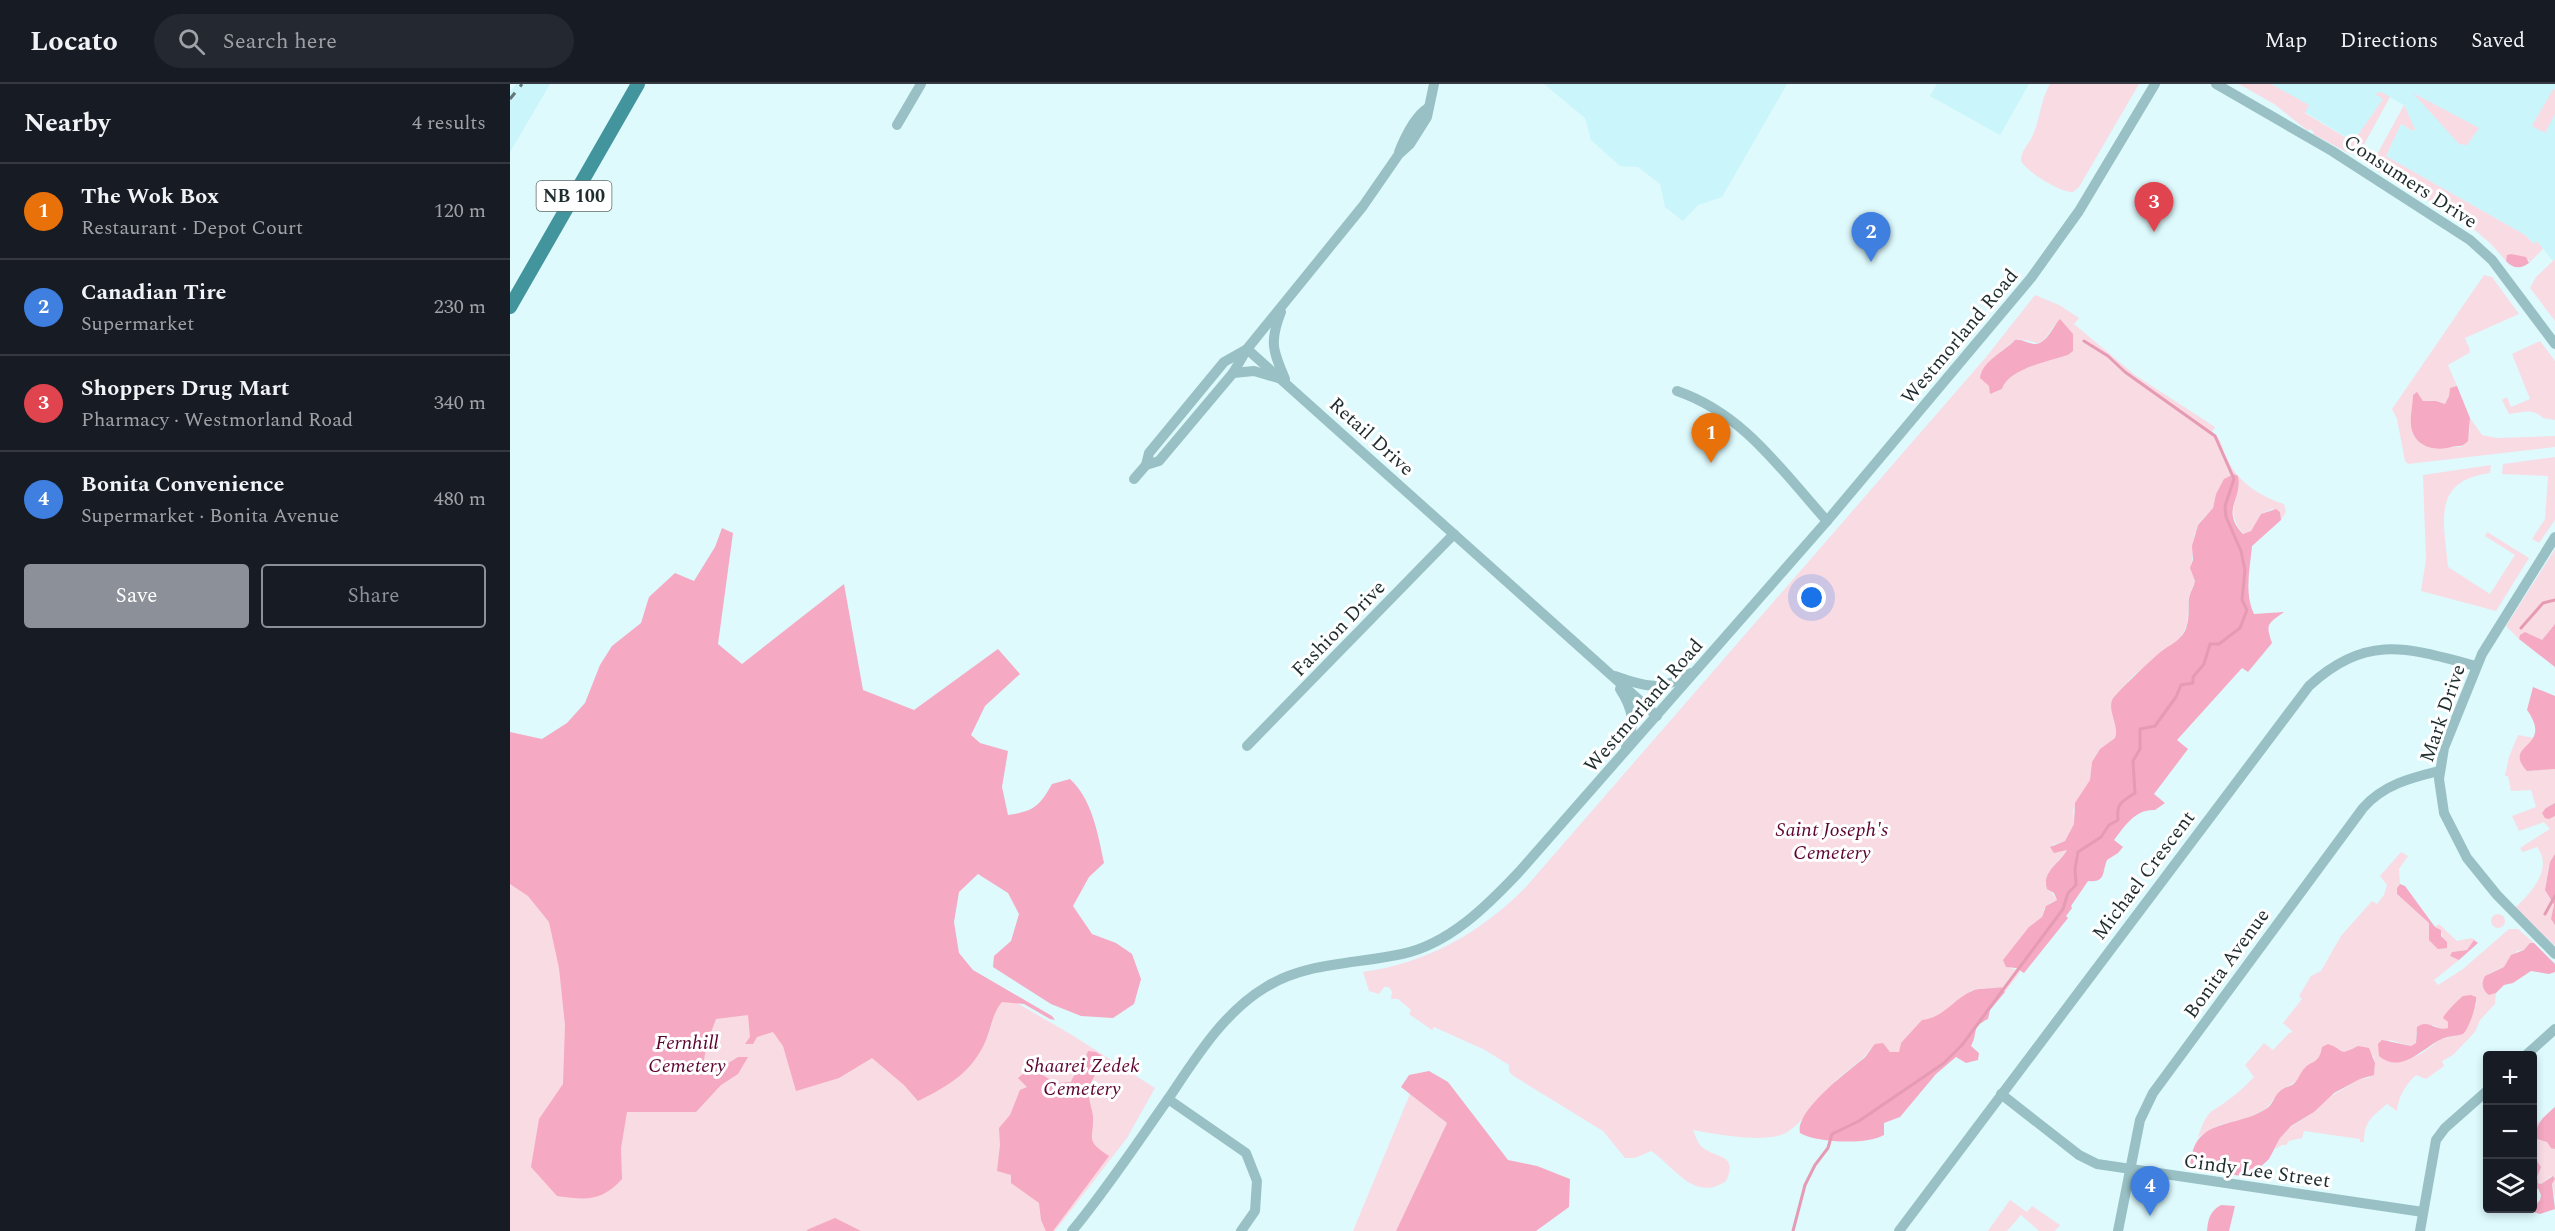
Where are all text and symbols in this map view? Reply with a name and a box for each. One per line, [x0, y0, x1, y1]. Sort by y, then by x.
search box [154, 14, 574, 68]
text: Locato [30, 20, 118, 63]
icon: search [175, 25, 208, 58]
text: Search here [223, 25, 337, 58]
text: Map [2265, 25, 2307, 57]
text: Directions [2340, 25, 2438, 57]
text: Saved [2471, 25, 2525, 57]
text: Nearby [24, 103, 110, 143]
text: 4 results [412, 108, 486, 138]
street label: Consumers Drive [2338, 127, 2483, 236]
text: The Wok Box [81, 180, 219, 213]
road number: NB 100 [536, 181, 611, 211]
pin: 3 [2134, 182, 2174, 232]
text: 1 [38, 196, 49, 226]
text: 120 m [434, 196, 486, 226]
pin: 2 [1852, 212, 1890, 262]
text: Restaurant · Depot Court [81, 213, 303, 243]
street label: Westmorland Road [1894, 262, 2026, 411]
text: Canadian Tire [81, 276, 226, 309]
text: 2 [38, 292, 49, 322]
text: 230 m [434, 292, 486, 322]
text: Supermarket [81, 309, 194, 339]
text: Shoppers Drug Mart [81, 372, 289, 405]
text: 3 [38, 388, 49, 418]
text: 340 m [434, 388, 486, 418]
street label: Retail Drive [1322, 390, 1421, 483]
text: Pharmacy · Westmorland Road [81, 405, 353, 435]
pin: 1 [1692, 414, 1730, 463]
text: Bonita Convenience [81, 468, 285, 501]
text: 4 [38, 484, 49, 514]
text: 480 m [434, 484, 486, 514]
text: Supermarket · Bonita Avenue [81, 501, 339, 531]
button: Save [24, 564, 249, 628]
button: Share [261, 564, 486, 628]
street label: Fashion Drive [1285, 573, 1393, 684]
your location [1797, 583, 1826, 612]
street label: Westmorland Road [1577, 632, 1711, 779]
street label: Mark Drive [2412, 660, 2474, 766]
street label: Michael Crescent [2085, 804, 2203, 947]
park label: Saint Joseph's Cemetery [1776, 815, 1888, 868]
street label: Bonita Avenue [2177, 902, 2277, 1025]
park label: Fernhill Cemetery [648, 1028, 726, 1081]
park label: Shaarei Zedek Cemetery [1025, 1051, 1140, 1104]
map controls [2483, 1051, 2537, 1213]
button: + [2483, 1051, 2537, 1105]
button: − [2483, 1105, 2537, 1159]
street label: Cindy Lee Street [2182, 1146, 2332, 1196]
button: layers [2483, 1159, 2537, 1213]
pin: 4 [2130, 1166, 2170, 1216]

